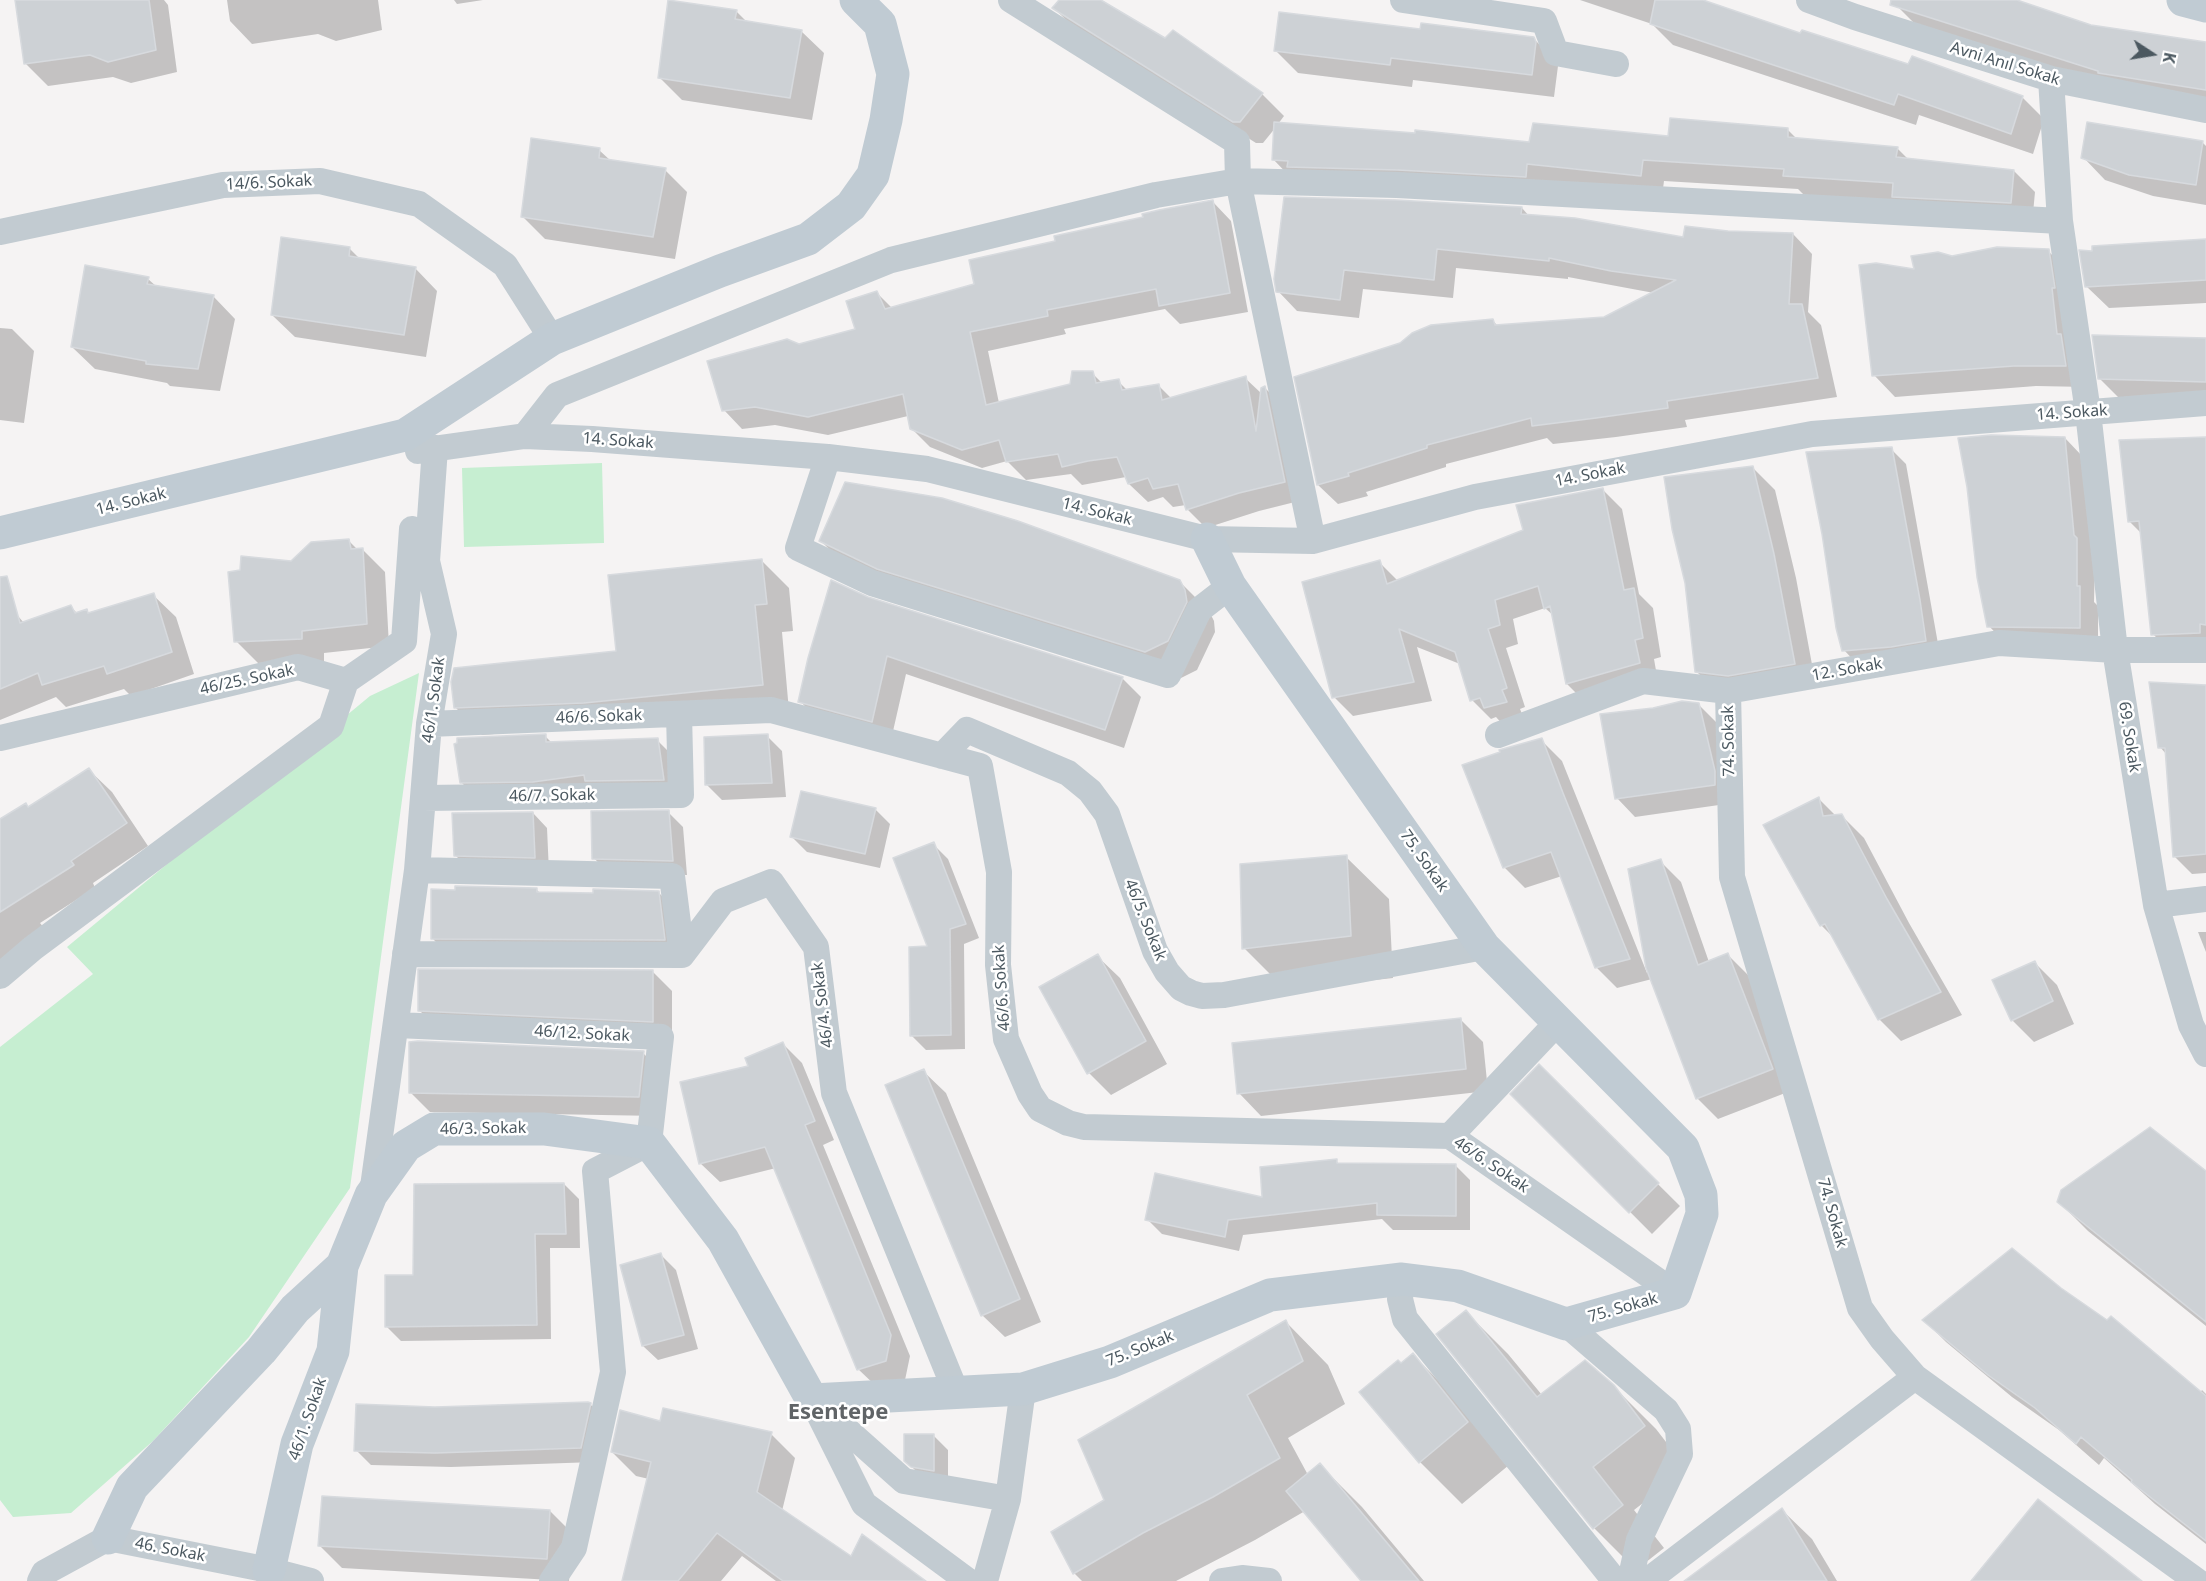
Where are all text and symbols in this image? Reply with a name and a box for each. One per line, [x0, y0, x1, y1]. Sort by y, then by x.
north arrow [2122, 24, 2182, 84]
street label: Avni Anıl Sokak [1948, 38, 2062, 90]
text: K [2158, 50, 2181, 65]
street label: 14/6. Sokak [225, 171, 313, 195]
street label: 14. Sokak [2036, 401, 2108, 425]
street label: 14. Sokak [582, 429, 654, 453]
street label: 14. Sokak [1553, 459, 1627, 491]
street label: 14. Sokak [94, 484, 168, 520]
street label: 14. Sokak [1060, 494, 1134, 530]
street label: 12. Sokak [1810, 654, 1884, 686]
street label: 46/1. Sokak [418, 656, 450, 744]
street label: 46/25. Sokak [198, 661, 296, 699]
street label: 69. Sokak [2114, 700, 2144, 774]
street label: 74. Sokak [1719, 705, 1739, 777]
street label: 46/6. Sokak [555, 706, 643, 728]
street label: 46/7. Sokak [509, 786, 595, 806]
street label: 75. Sokak [1396, 826, 1452, 896]
street label: 46/5. Sokak [1120, 876, 1170, 964]
street label: 46/6. Sokak [989, 944, 1015, 1032]
street label: 46/4. Sokak [808, 961, 838, 1049]
street label: 46/12. Sokak [534, 1022, 630, 1046]
street label: 46/3. Sokak [440, 1119, 526, 1139]
street label: 46/6. Sokak [1450, 1133, 1532, 1197]
street label: 74. Sokak [1813, 1176, 1851, 1250]
street label: 75. Sokak [1586, 1289, 1660, 1327]
street label: 75. Sokak [1103, 1327, 1177, 1371]
street label: 46/1. Sokak [285, 1375, 331, 1463]
district label: Esentepe [788, 1400, 888, 1426]
street label: 46. Sokak [133, 1534, 207, 1566]

